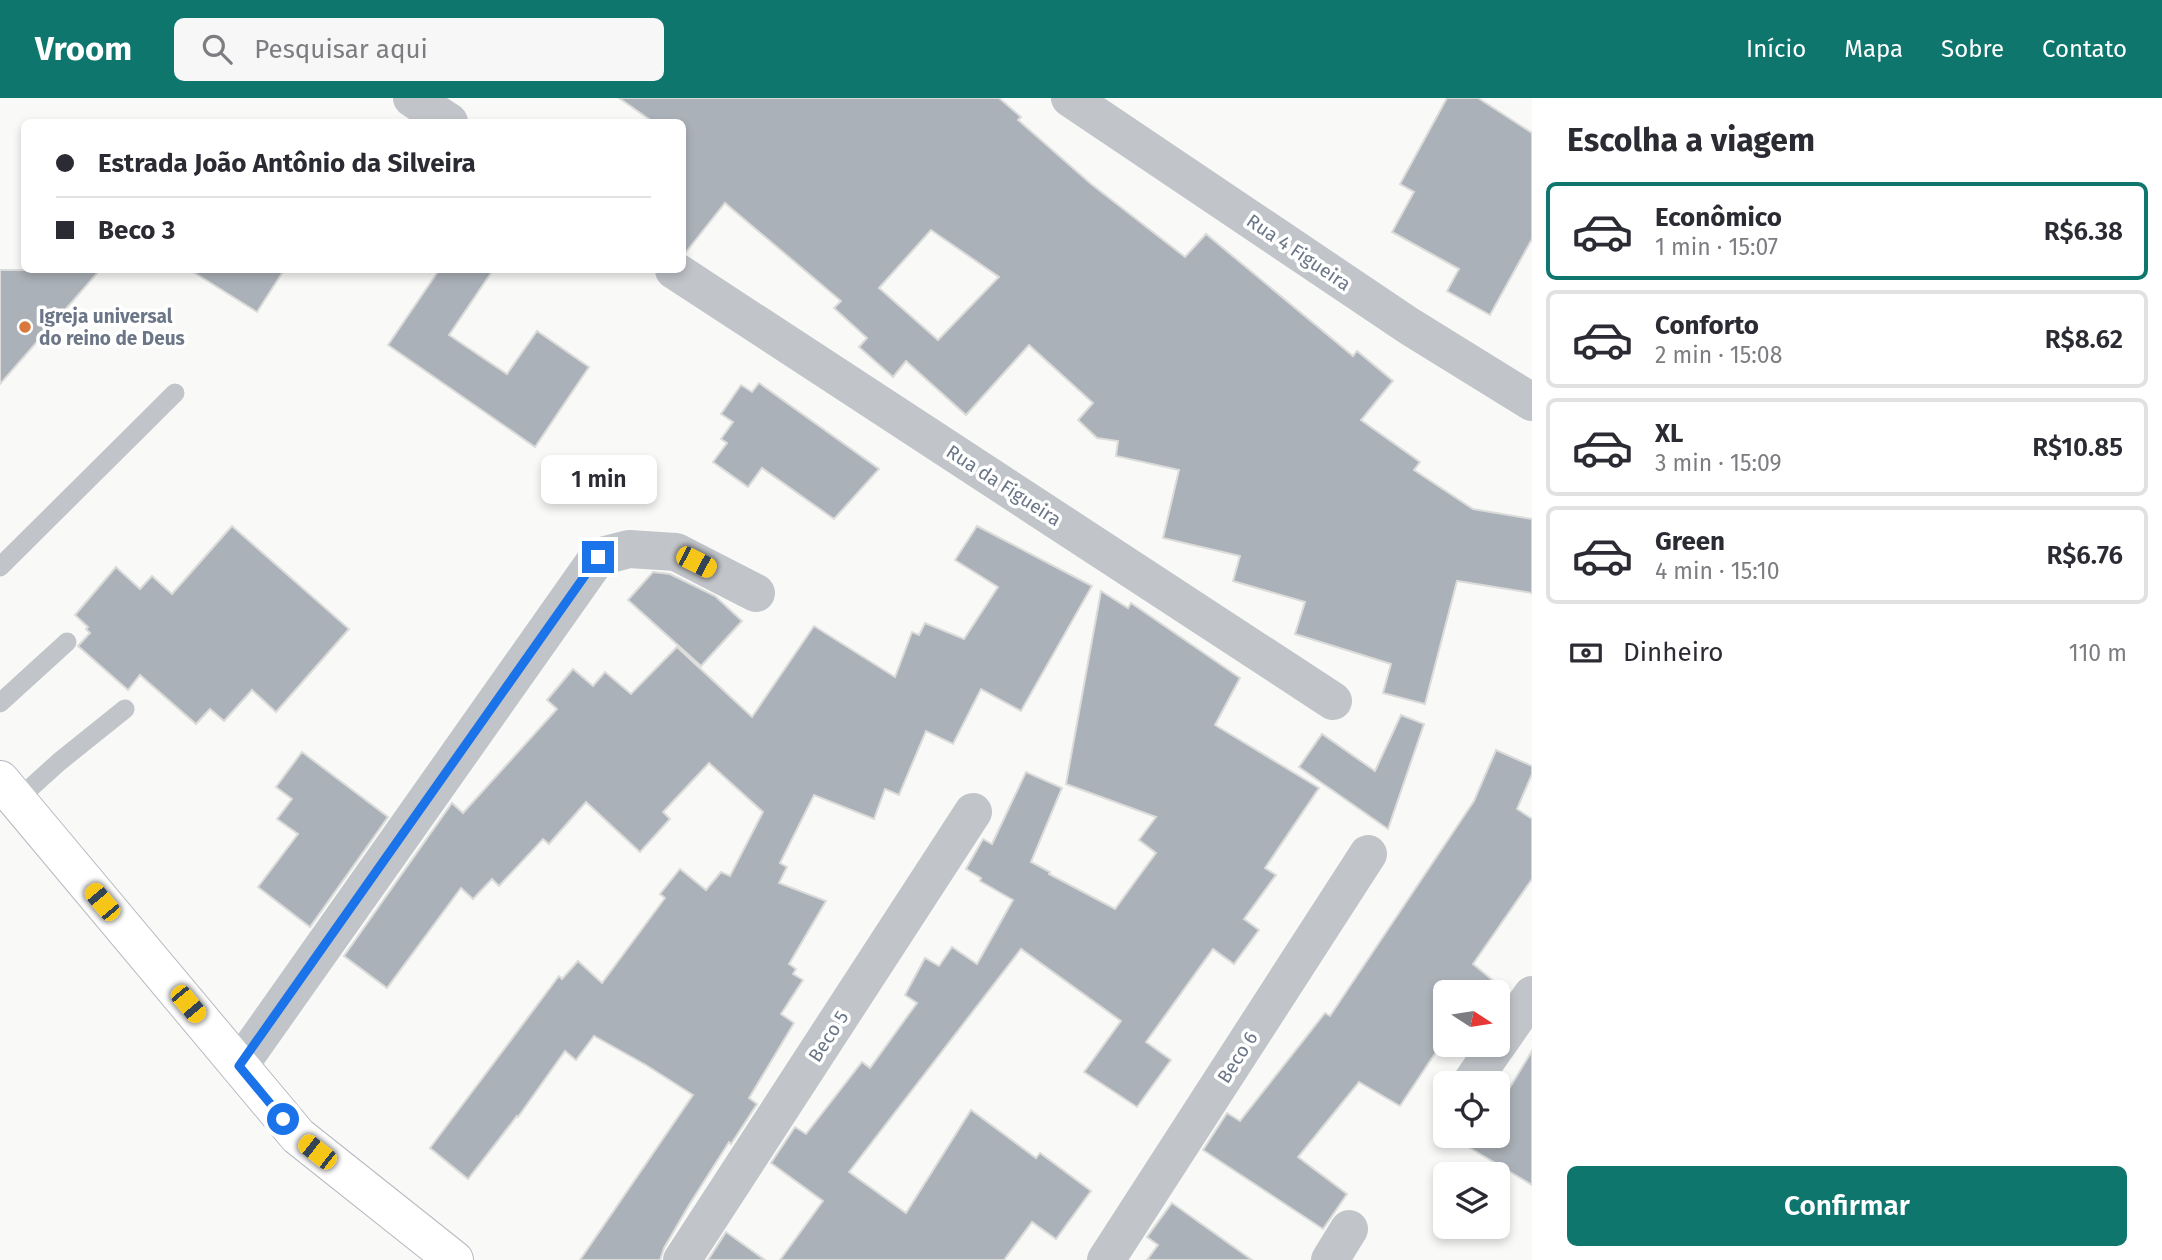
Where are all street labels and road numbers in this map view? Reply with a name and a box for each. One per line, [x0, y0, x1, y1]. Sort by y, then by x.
street label: Rua 4 Figueira [1242, 209, 1355, 296]
street label: Rua da Figueira [942, 440, 1065, 531]
street label: Beco 5 [803, 1006, 853, 1066]
street label: Beco 6 [1212, 1027, 1263, 1087]

